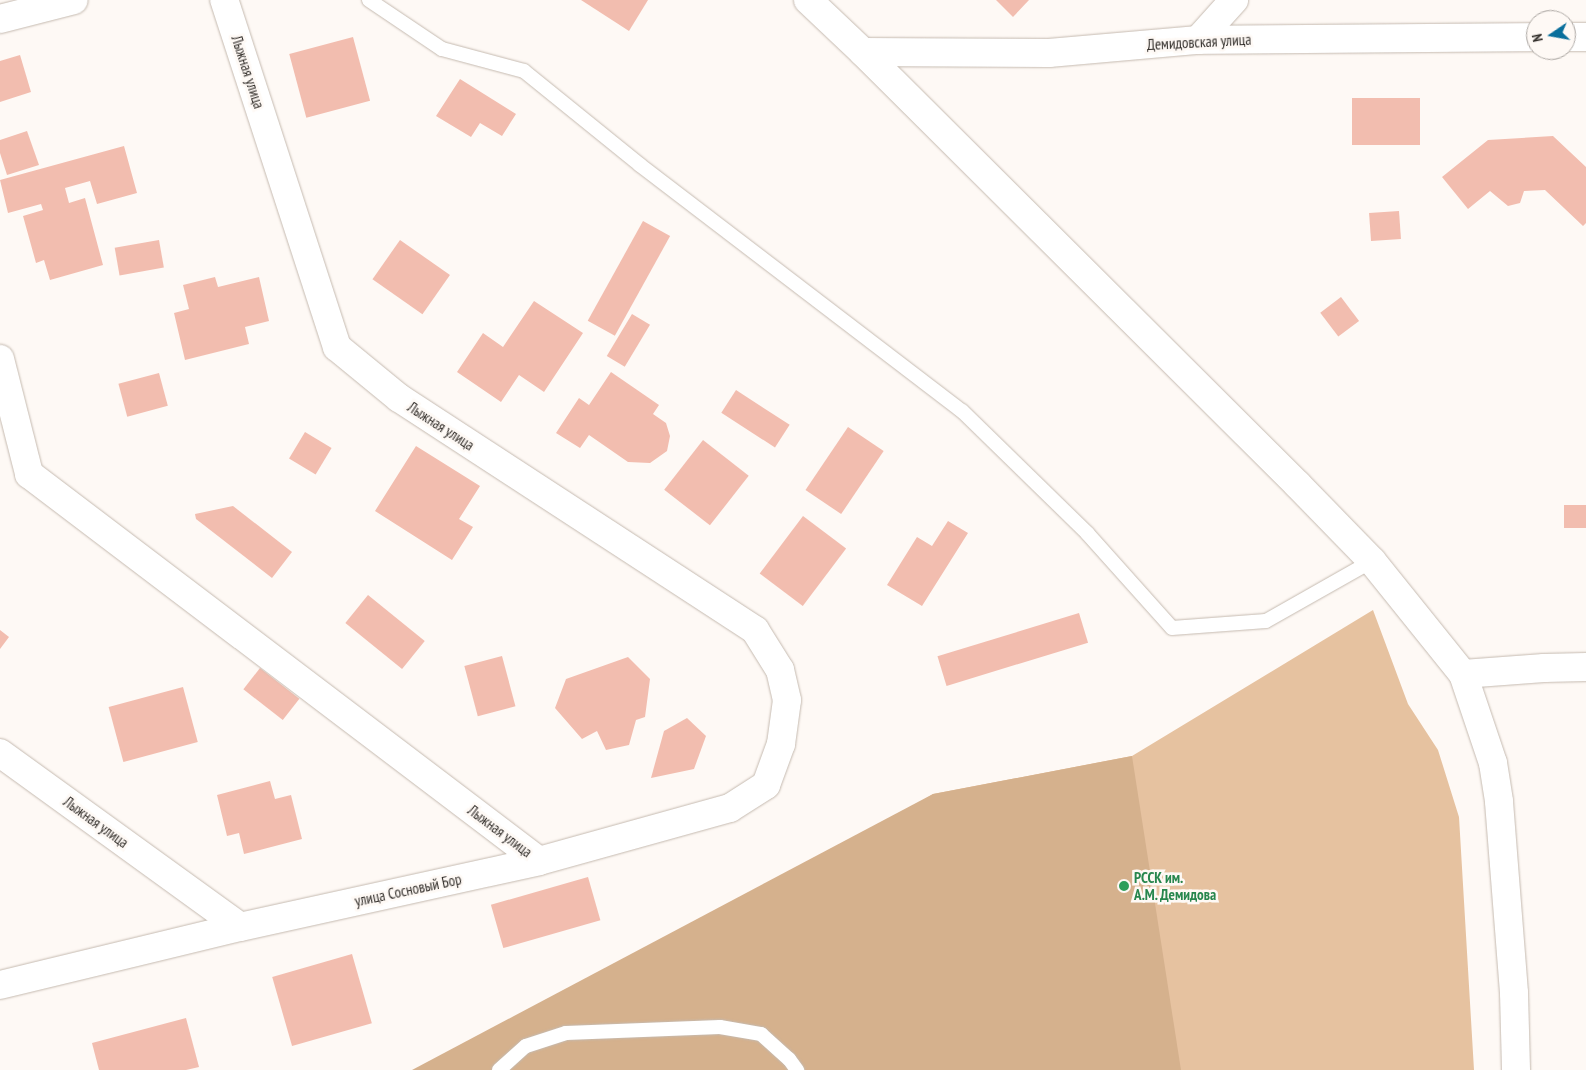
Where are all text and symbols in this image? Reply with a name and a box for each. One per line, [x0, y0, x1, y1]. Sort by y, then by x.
north arrow [1526, 10, 1576, 60]
street label: Демидовская улица [1146, 30, 1252, 54]
text: N [1528, 32, 1547, 43]
street label: Лыжная улица [228, 33, 268, 111]
street label: Лыжная улица [404, 398, 478, 454]
street label: Лыжная улица [60, 792, 132, 852]
street label: Лыжная улица [464, 801, 536, 861]
place label: РССК им. А.М. Демидова [1134, 868, 1217, 903]
street label: улица Сосновый Бор [353, 870, 463, 910]
marker: РССК им. А.М. Демидова [1118, 880, 1130, 892]

